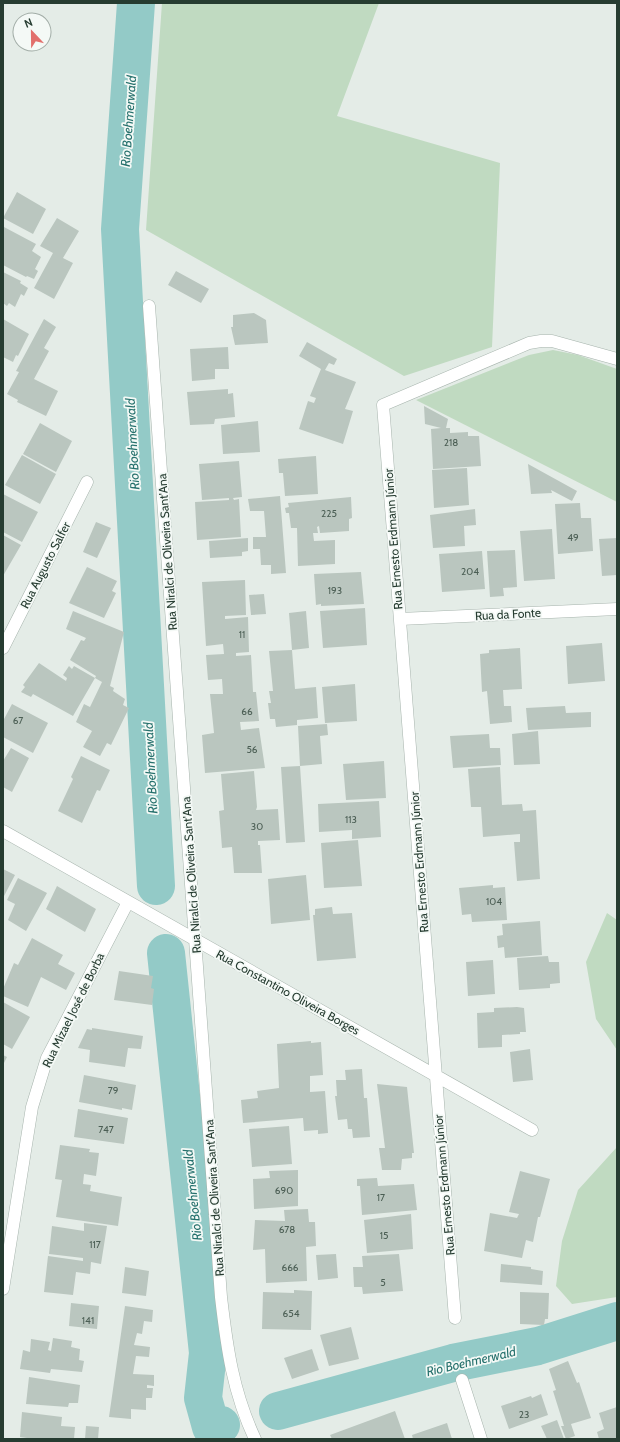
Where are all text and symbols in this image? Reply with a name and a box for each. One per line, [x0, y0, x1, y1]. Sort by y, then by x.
north arrow [12, 12, 52, 52]
text: N [22, 15, 34, 31]
water label: Rio Boehmerwald [117, 75, 139, 167]
water label: Rio Boehmerwald [122, 398, 142, 490]
house number: 218 [444, 436, 458, 449]
street label: Rua Ernesto Erdmann Júnior [381, 468, 405, 610]
street label: Rua Niralci de Oliveira Sant'Ana [154, 473, 180, 631]
house number: 225 [321, 507, 337, 520]
street label: Rua Augusto Salfer [17, 519, 73, 611]
house number: 49 [567, 531, 579, 544]
house number: 204 [461, 565, 479, 578]
house number: 193 [328, 584, 342, 597]
street label: Rua da Fonte [475, 605, 541, 623]
house number: 11 [239, 628, 245, 641]
house number: 66 [241, 705, 253, 718]
house number: 67 [13, 714, 23, 727]
water label: Rio Boehmerwald [140, 722, 160, 814]
house number: 56 [246, 743, 258, 756]
street label: Rua Ernesto Erdmann Júnior [407, 791, 431, 933]
street label: Rua Niralci de Oliveira Sant'Ana [178, 796, 204, 954]
house number: 113 [345, 813, 357, 826]
house number: 30 [251, 820, 263, 833]
house number: 104 [486, 895, 502, 908]
street label: Rua Constantino Oliveira Borges [213, 946, 363, 1038]
street label: Rua Mizael José de Borba [39, 950, 107, 1070]
house number: 79 [108, 1084, 119, 1097]
street label: Rua Ernesto Erdmann Júnior [430, 1114, 458, 1256]
street label: Rua Niralci de Oliveira Sant'Ana [201, 1119, 227, 1277]
house number: 747 [98, 1123, 114, 1136]
water label: Rio Boehmerwald [179, 1148, 205, 1241]
house number: 690 [275, 1184, 293, 1197]
house number: 17 [377, 1191, 385, 1204]
house number: 678 [279, 1223, 295, 1236]
house number: 15 [380, 1229, 388, 1242]
house number: 117 [89, 1238, 101, 1251]
house number: 666 [281, 1261, 299, 1274]
house number: 5 [380, 1276, 386, 1289]
house number: 654 [283, 1307, 300, 1320]
house number: 141 [82, 1314, 94, 1327]
water label: Rio Boehmerwald [425, 1343, 518, 1379]
house number: 23 [519, 1408, 529, 1421]

